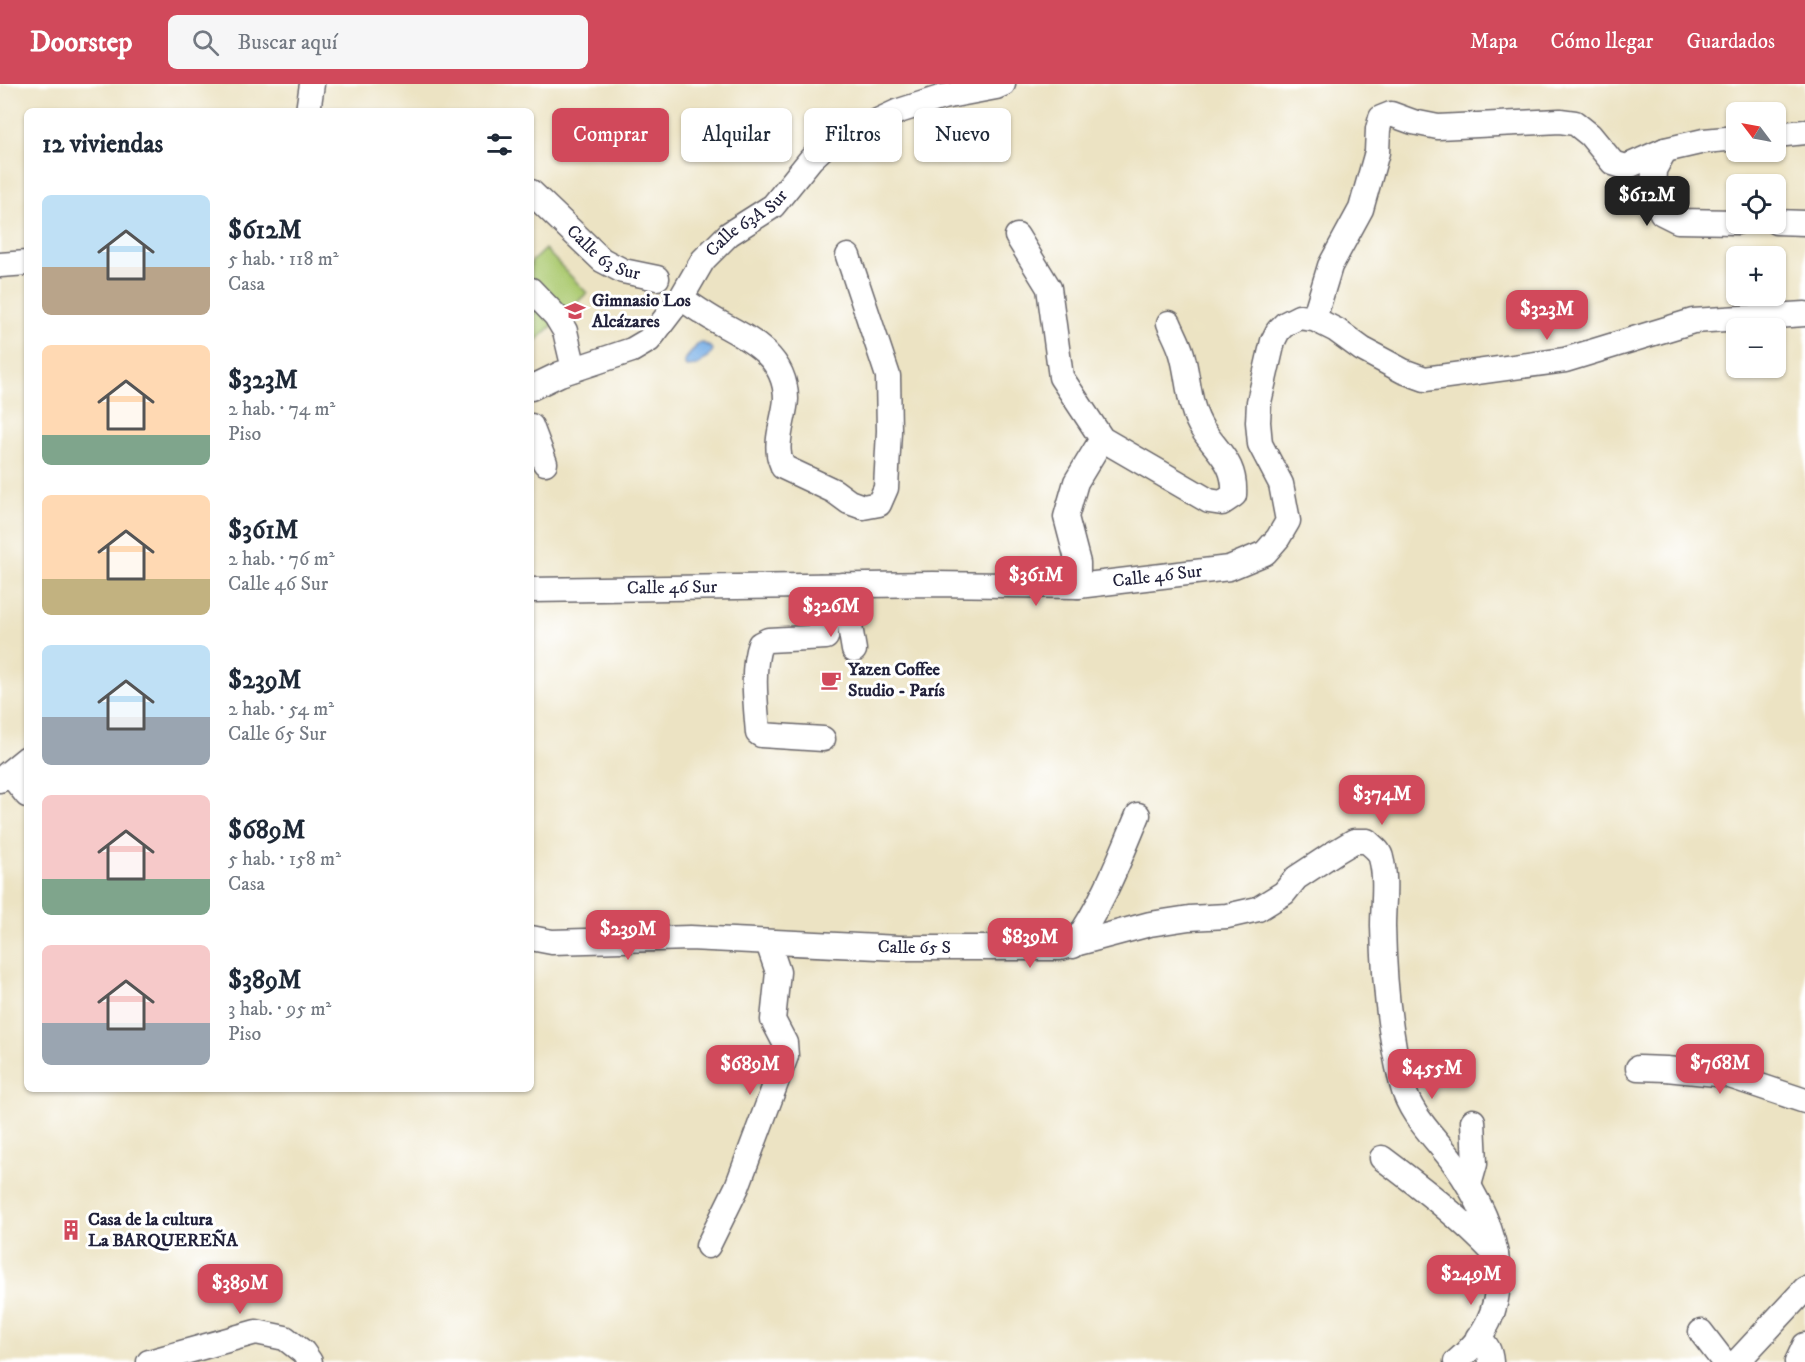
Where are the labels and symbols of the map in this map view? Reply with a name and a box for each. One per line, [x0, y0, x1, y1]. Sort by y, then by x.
north arrow [1726, 102, 1786, 162]
pin: $612M [1605, 176, 1689, 227]
street label: Calle 63A Sur [701, 185, 793, 262]
street label: Calle 63 Sur [561, 221, 642, 285]
place label: Gimnasio Los Alcázares [591, 290, 691, 333]
pin: $323M [1505, 290, 1589, 341]
school or university icon: Gimnasio Los Alcázares [563, 299, 587, 323]
pin: $361M [994, 556, 1078, 607]
street label: Calle 46 Sur [1111, 560, 1204, 593]
street label: Calle 46 Sur [627, 576, 718, 600]
pin: $326M [789, 587, 873, 638]
place label: Yazen Coffee Studio - París [847, 659, 945, 702]
cafe icon: Yazen Coffee Studio - París [819, 668, 843, 692]
pin: $374M [1340, 775, 1424, 826]
pin: $239M [586, 910, 670, 961]
pin: $839M [988, 918, 1072, 969]
street label: Calle 65 S [877, 936, 951, 959]
pin: $768M [1678, 1044, 1762, 1095]
pin: $689M [708, 1045, 792, 1096]
pin: $455M [1390, 1049, 1474, 1100]
place label: Casa de la cultura La BARQUEREÑA [88, 1209, 238, 1252]
building icon: Casa de la cultura La BARQUEREÑA [59, 1218, 83, 1242]
pin: $249M [1429, 1255, 1513, 1306]
pin: $389M [198, 1264, 282, 1315]

